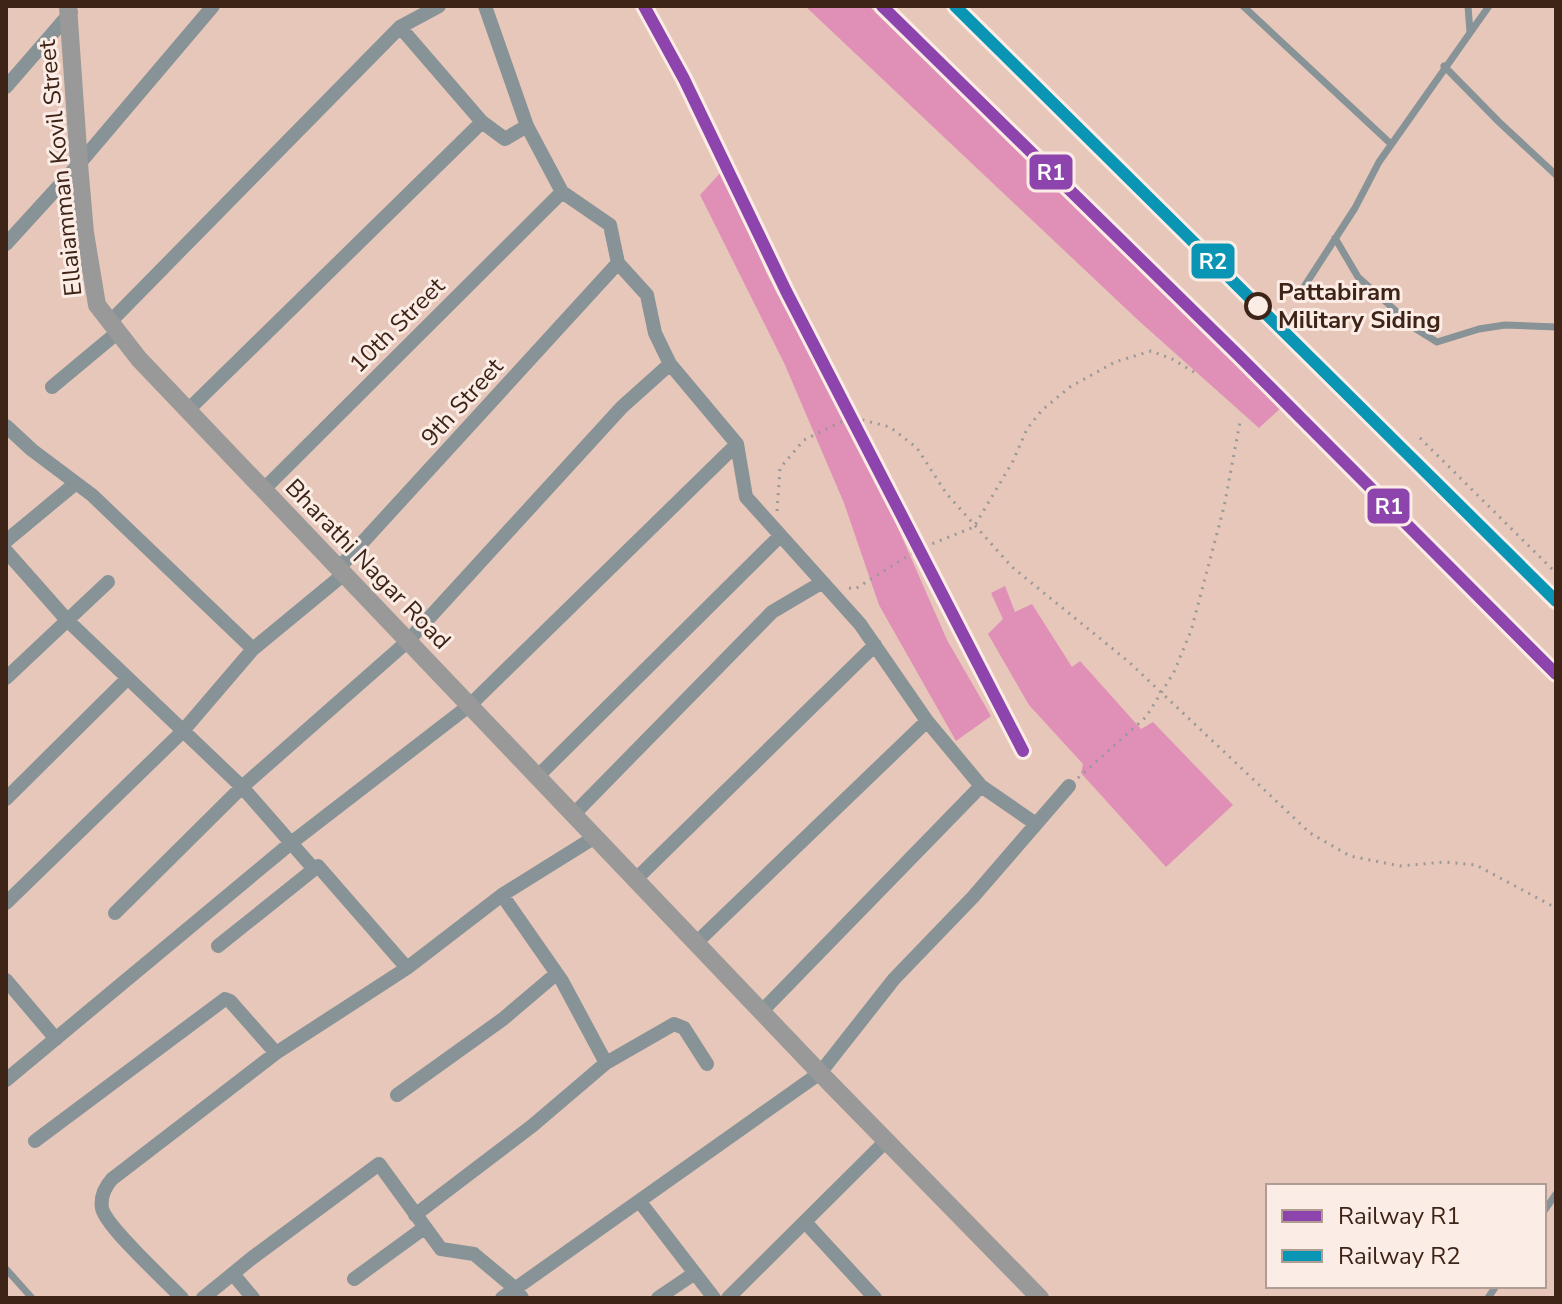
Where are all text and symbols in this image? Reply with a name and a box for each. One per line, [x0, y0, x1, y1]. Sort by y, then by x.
street label: Ellaiamman Kovil Street [31, 38, 89, 298]
line badge: R1 [1028, 153, 1074, 191]
text: R1 [1037, 158, 1065, 188]
line badge: R2 [1190, 242, 1236, 280]
text: R2 [1199, 247, 1227, 277]
street label: 10th Street [342, 270, 452, 380]
place label: Pattabiram Military Siding [1278, 276, 1441, 336]
marker: Pattabiram Military Siding [1245, 293, 1271, 319]
street label: 9th Street [414, 351, 510, 453]
street label: Bharathi Nagar Road [278, 472, 458, 656]
line badge: R1 [1366, 487, 1411, 525]
text: R1 [1375, 492, 1403, 522]
legend [1266, 1184, 1546, 1288]
text: Railway R1 [1338, 1200, 1461, 1232]
text: Railway R2 [1338, 1240, 1461, 1272]

